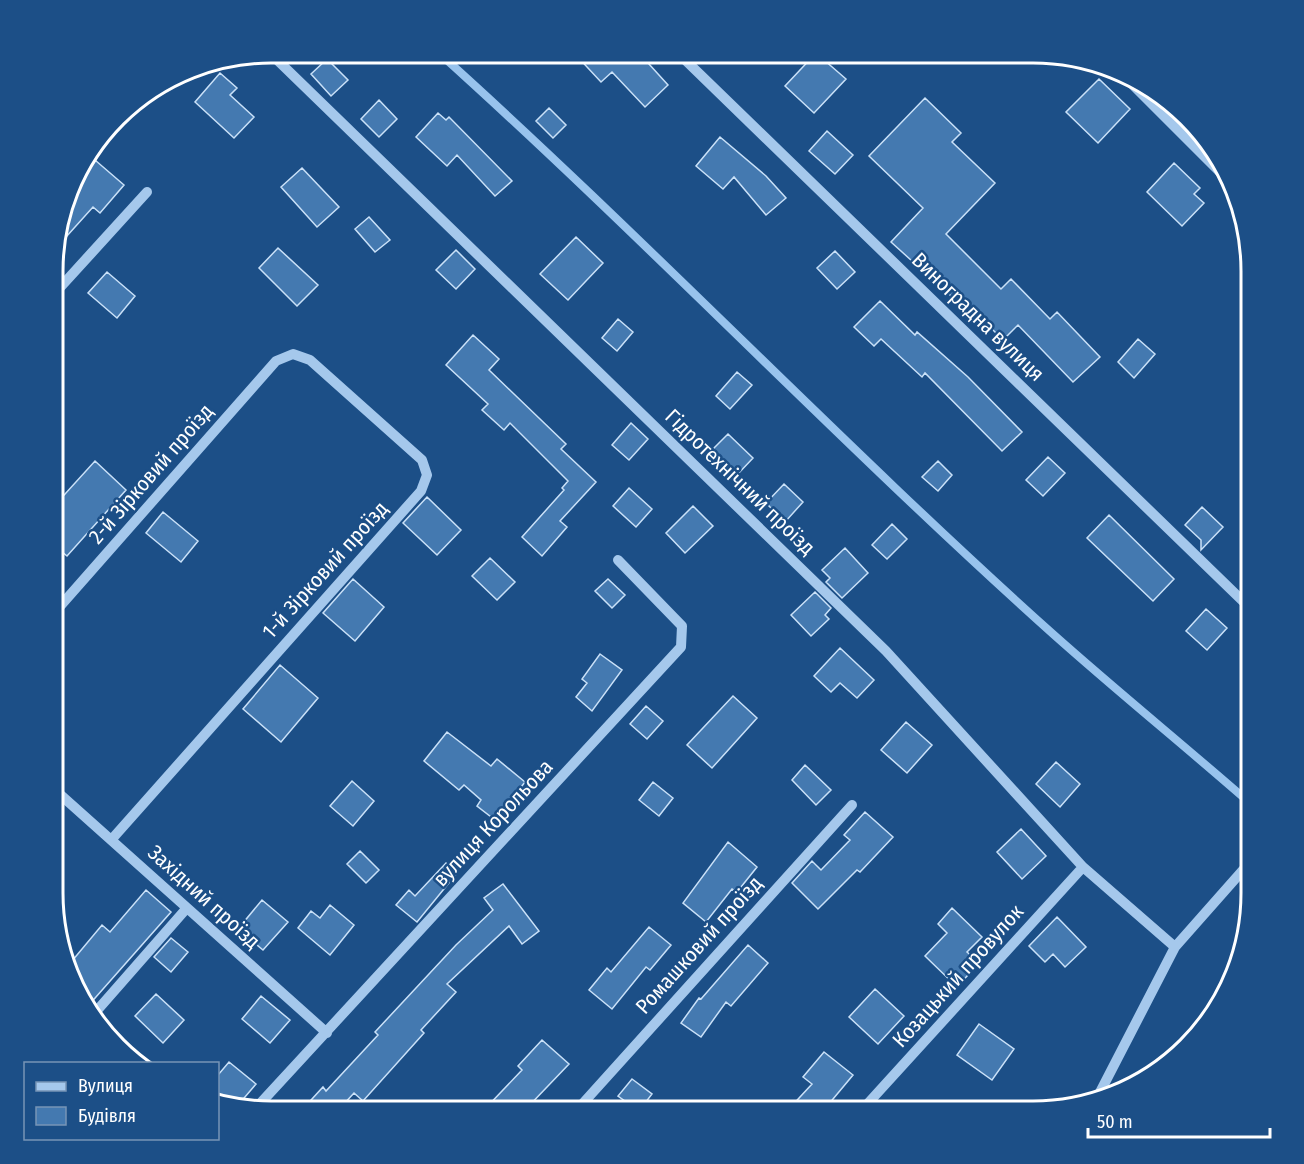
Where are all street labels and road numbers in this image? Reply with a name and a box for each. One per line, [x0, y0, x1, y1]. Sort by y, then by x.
street label: Виноградна вулиця [906, 247, 1050, 387]
street label: 2-й Зірковий проїзд [83, 399, 219, 549]
street label: Гідротехнічний проїзд [660, 404, 820, 560]
street label: 1-й Зірковий проїзд [257, 496, 393, 644]
street label: вулиця Корольова [428, 754, 558, 892]
street label: Західний проїзд [142, 840, 266, 954]
street label: Ромашковий проїзд [630, 871, 768, 1019]
street label: Козацький провулок [887, 899, 1029, 1053]

